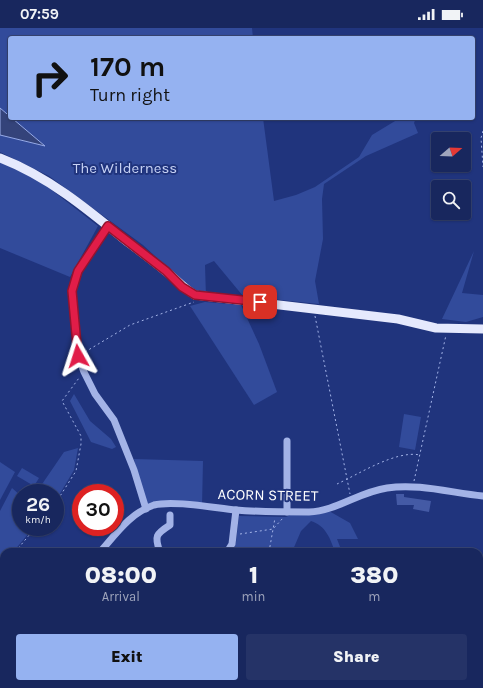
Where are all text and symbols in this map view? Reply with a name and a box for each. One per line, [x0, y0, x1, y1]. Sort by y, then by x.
text: 07:59 [20, 5, 59, 23]
text: 170 m [90, 50, 165, 83]
icon: right [24, 52, 76, 104]
text: Turn right [90, 84, 170, 106]
north arrow [431, 132, 471, 172]
map controls [431, 132, 471, 220]
park label: The Wilderness [73, 159, 177, 177]
button: search [431, 180, 471, 220]
pin [243, 285, 277, 319]
icon: arrive [249, 291, 271, 313]
position arrow [57, 335, 99, 377]
speed limit sign: 30 [72, 484, 124, 536]
street label: ACORN STREET [218, 485, 319, 505]
text: 26 [26, 493, 50, 516]
text: km/h [25, 514, 51, 526]
text: 08:00 [85, 561, 157, 589]
text: 1 [249, 561, 258, 589]
text: 380 [350, 561, 398, 589]
text: Arrival [102, 589, 140, 604]
text: min [242, 589, 265, 604]
text: m [368, 589, 380, 604]
button: Exit [16, 634, 238, 680]
button: Share [246, 634, 467, 680]

